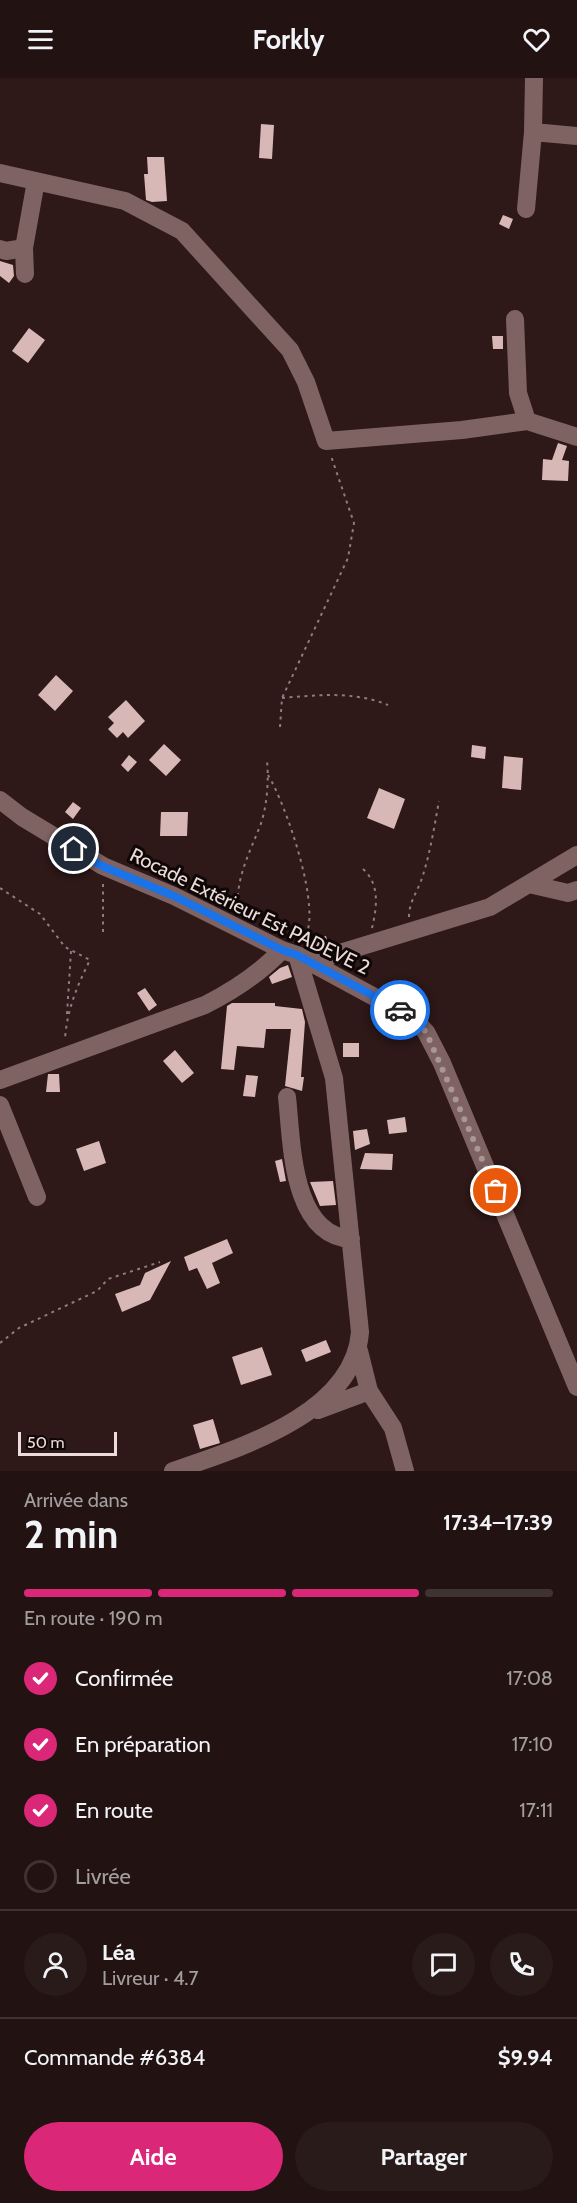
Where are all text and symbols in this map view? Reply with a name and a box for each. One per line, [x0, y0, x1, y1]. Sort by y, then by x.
icon: menu [24, 23, 57, 56]
text: Forkly [252, 23, 325, 56]
icon: heart [520, 23, 553, 56]
pin [48, 823, 99, 874]
icon: home [57, 832, 90, 865]
street label: Rocade Extérieur Est PADEVE 2 [126, 842, 374, 980]
courier [370, 980, 430, 1040]
icon: car [384, 994, 417, 1027]
pin [470, 1165, 521, 1216]
icon: bag [479, 1174, 512, 1207]
scale bar [18, 1429, 117, 1456]
text: 50 m [27, 1433, 64, 1452]
text: Arrivée dans [24, 1488, 128, 1512]
text: 17:34–17:39 [443, 1509, 553, 1536]
text: 2 min [24, 1510, 118, 1558]
text: En route · 190 m [24, 1606, 163, 1630]
icon: check [24, 1662, 57, 1695]
text: Confirmée [75, 1665, 173, 1692]
text: 17:08 [506, 1666, 553, 1690]
icon: check [24, 1728, 57, 1761]
text: En préparation [75, 1731, 211, 1758]
text: 17:10 [512, 1732, 553, 1756]
icon: check [24, 1794, 57, 1827]
text: En route [75, 1797, 153, 1824]
text: 17:11 [519, 1798, 553, 1822]
text: Livrée [75, 1863, 131, 1890]
button: person [24, 1933, 87, 1996]
button: chat [412, 1933, 475, 1996]
button: phone [490, 1933, 553, 1996]
text: Léa [102, 1939, 135, 1966]
text: Livreur · 4.7 [102, 1966, 198, 1990]
text: Commande #6384 [24, 2044, 205, 2071]
text: $9.94 [498, 2044, 553, 2071]
button: Aide [24, 2122, 283, 2191]
button: Partager [295, 2122, 553, 2191]

